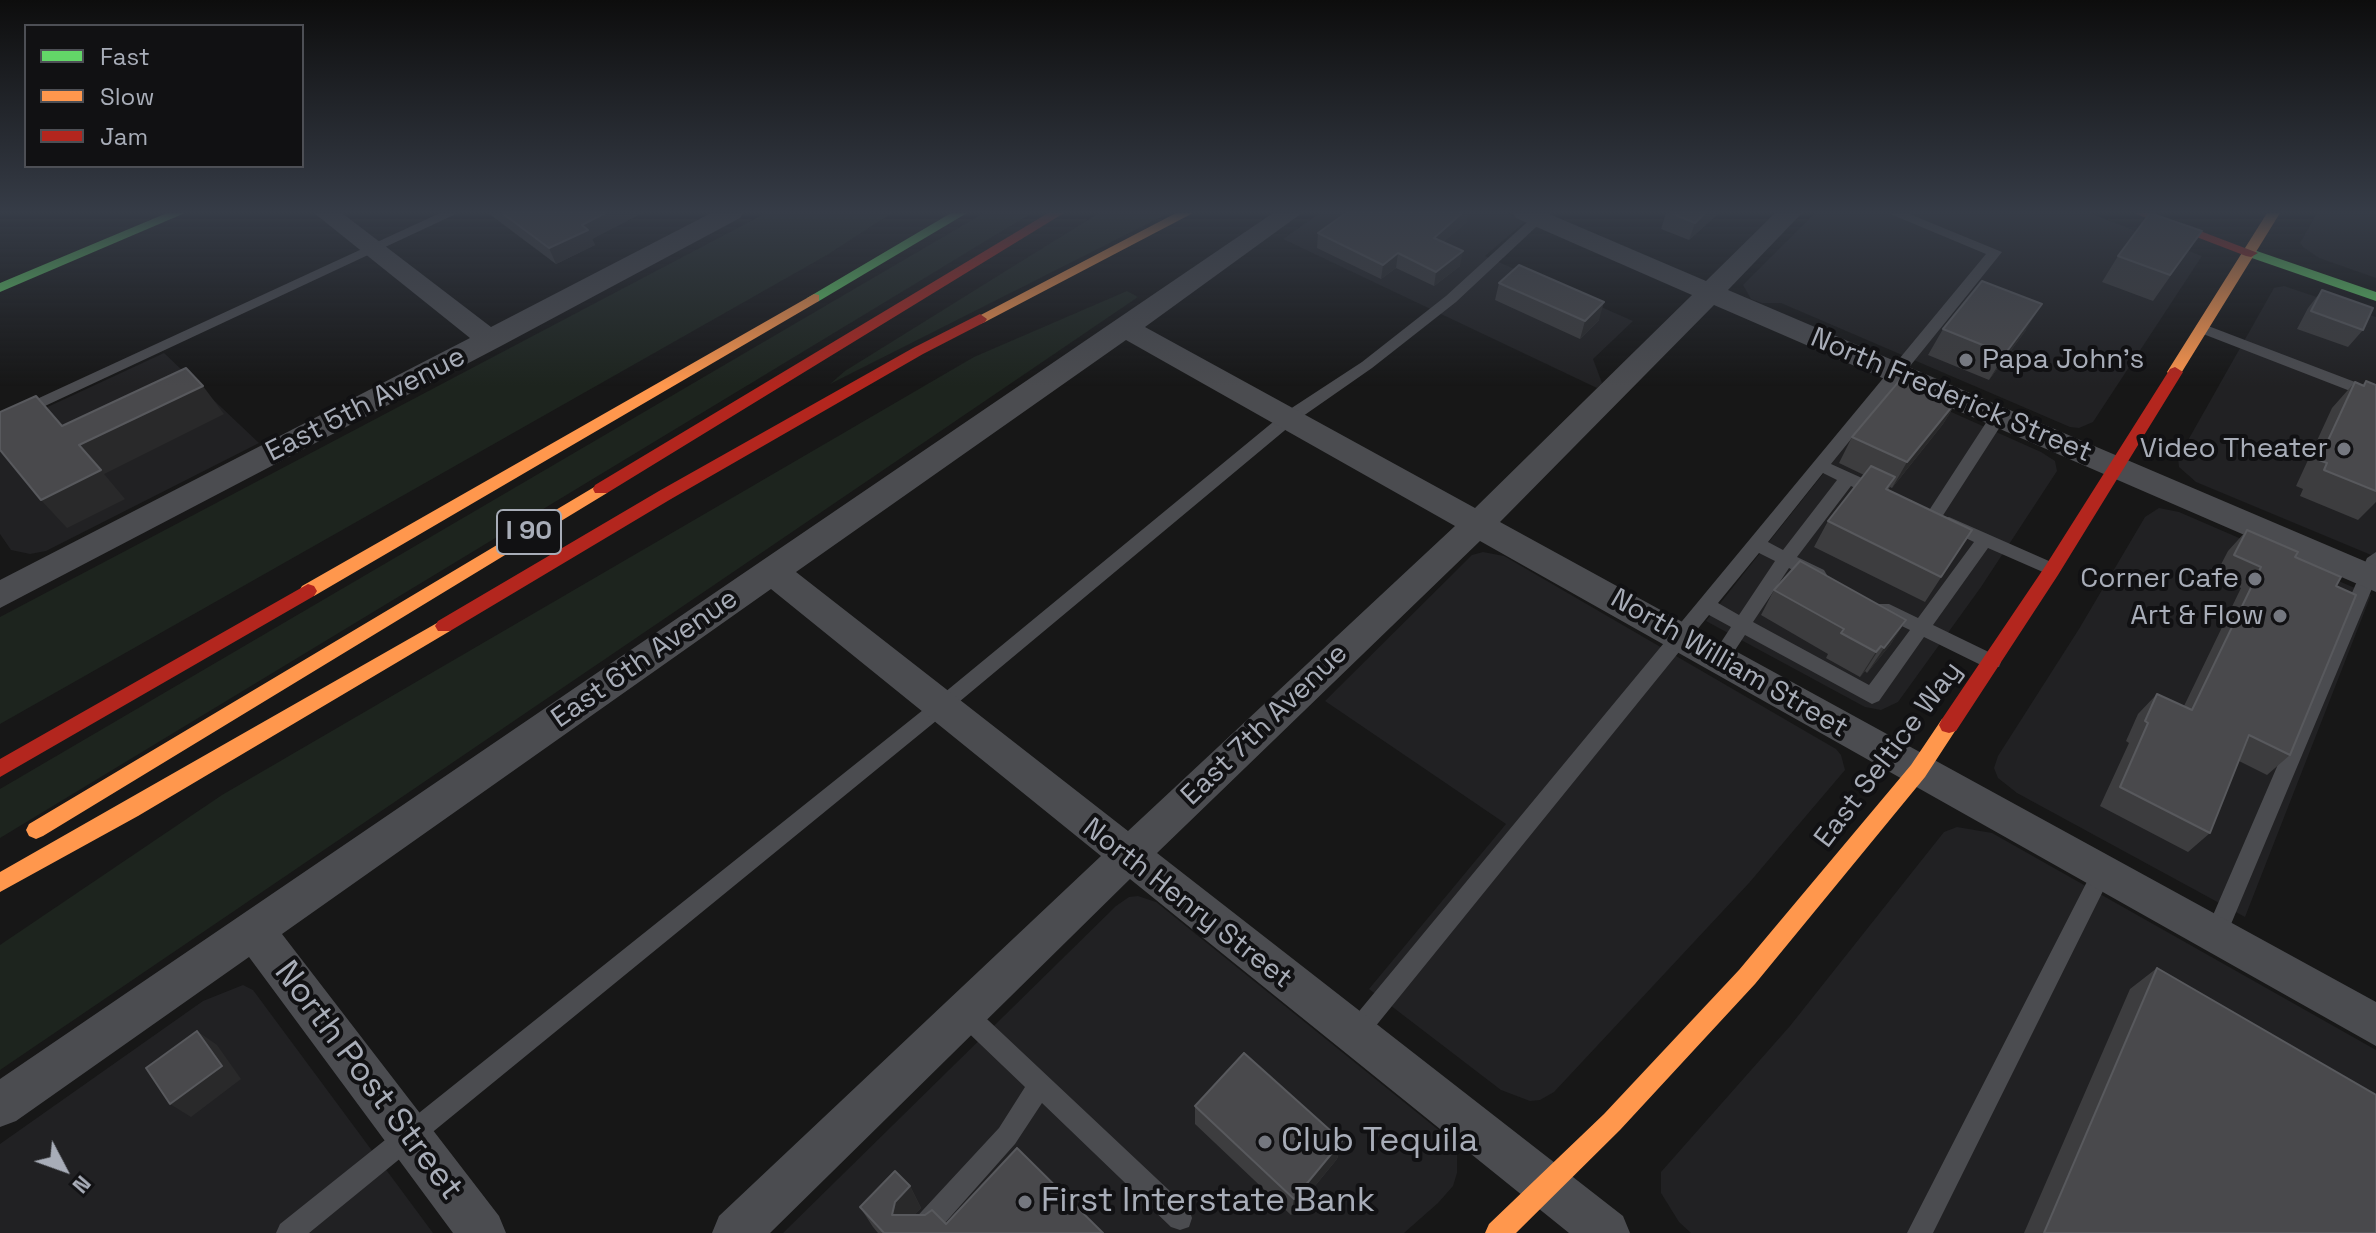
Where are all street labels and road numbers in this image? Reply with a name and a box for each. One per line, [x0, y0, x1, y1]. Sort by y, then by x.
street label: North Frederick Street [1805, 322, 2097, 470]
street label: East 5th Avenue [261, 340, 471, 470]
road number: I 90 [497, 510, 561, 554]
street label: East 6th Avenue [545, 582, 745, 736]
street label: North William Street [1604, 582, 1854, 746]
street label: East 7th Avenue [1175, 637, 1355, 813]
street label: East Seltice Way [1808, 655, 1970, 855]
street label: North Henry Street [1076, 812, 1298, 996]
street label: North Post Street [265, 954, 471, 1208]

